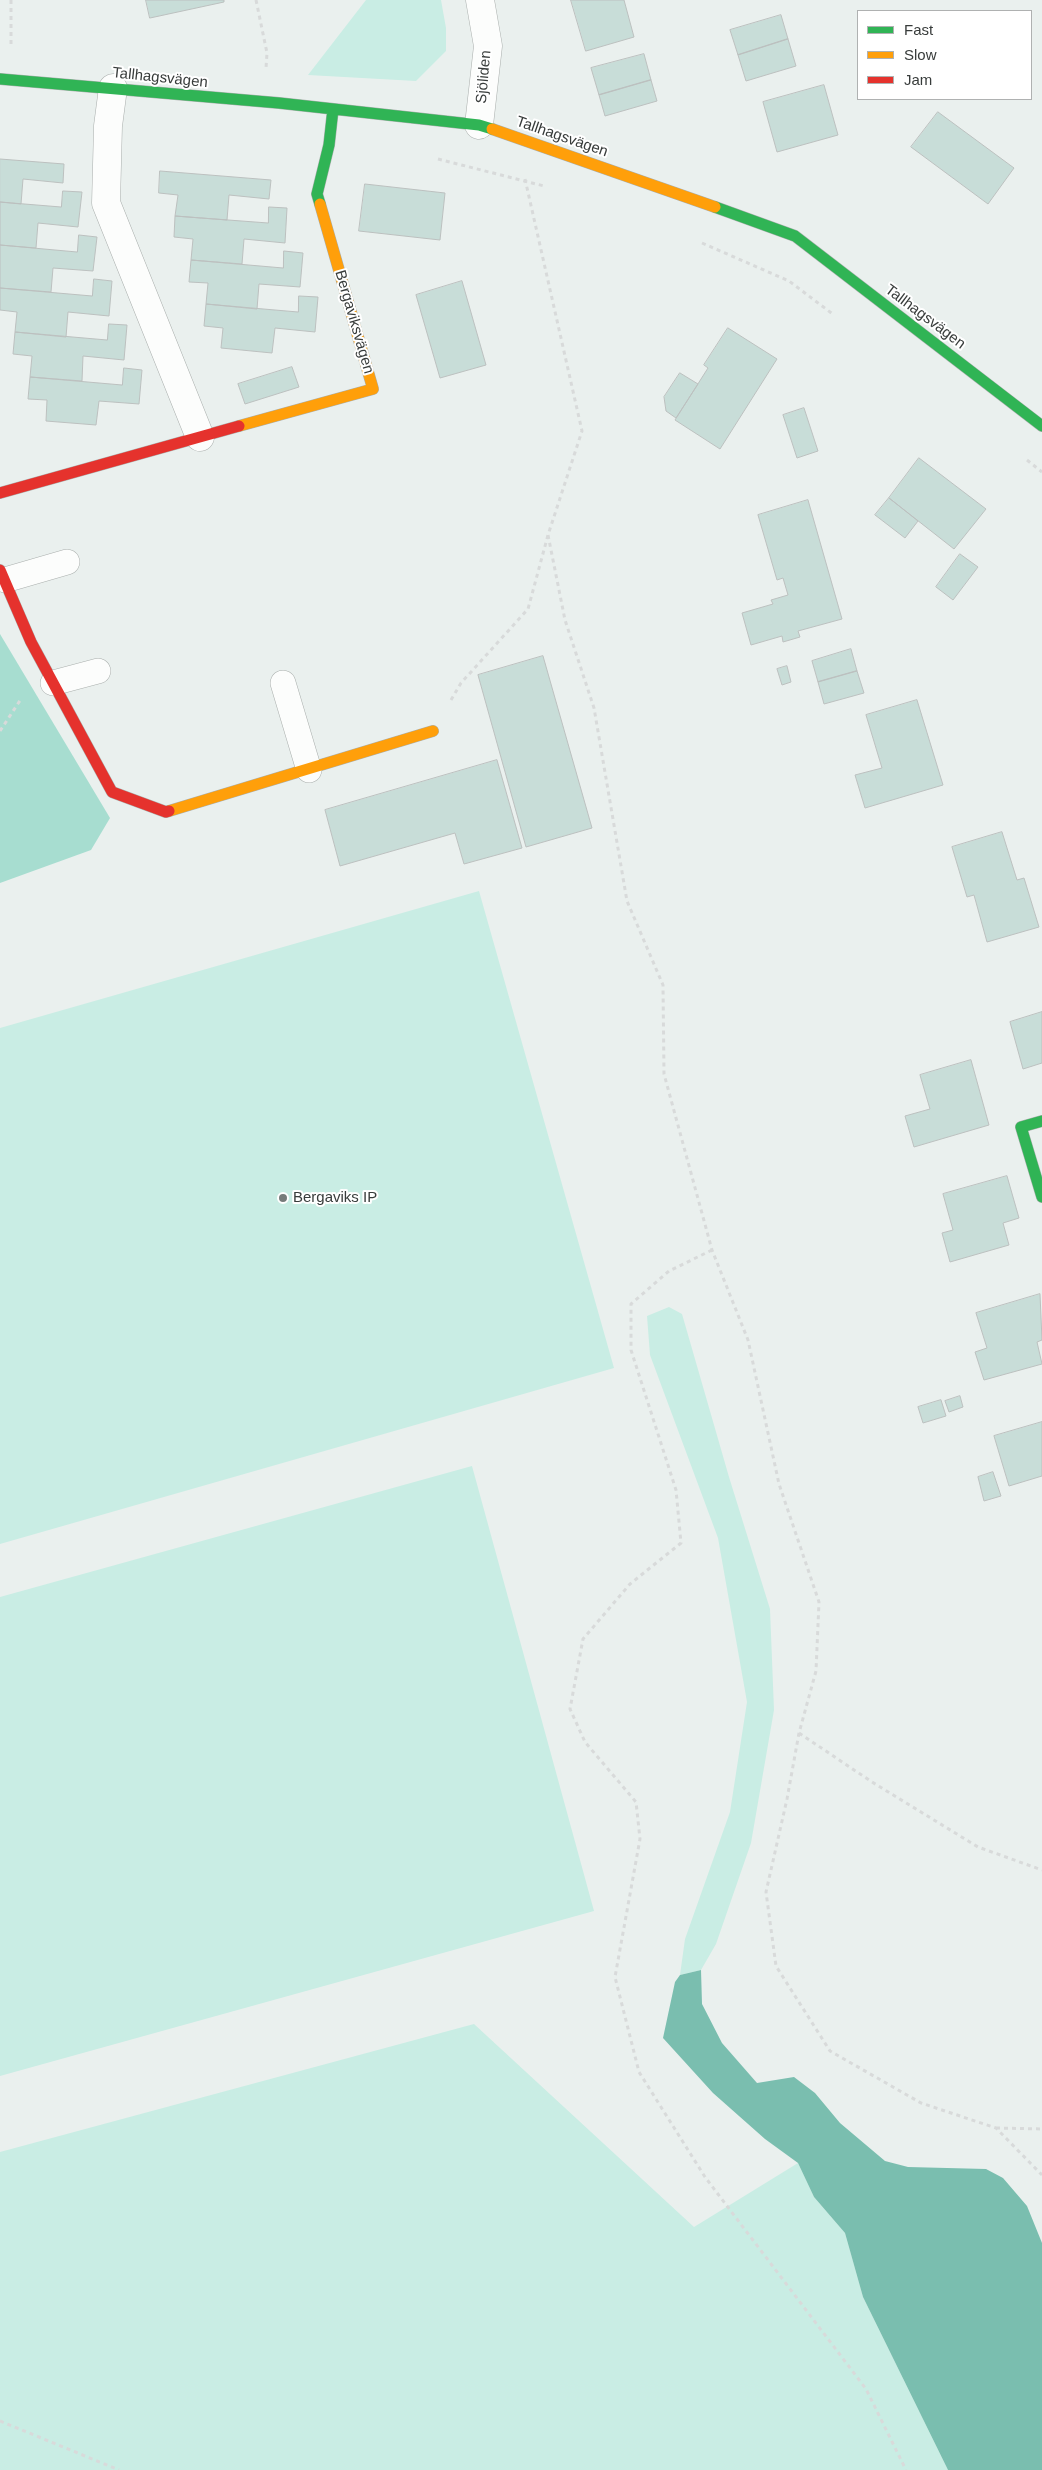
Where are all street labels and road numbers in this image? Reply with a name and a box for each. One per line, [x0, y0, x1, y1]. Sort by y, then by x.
street label: Sjöliden [473, 50, 495, 104]
street label: Tallhagsvägen [111, 64, 209, 92]
street label: Tallhagsvägen [514, 113, 610, 161]
street label: Bergaviksvägen [331, 268, 377, 376]
street label: Tallhagsvägen [881, 281, 969, 353]

